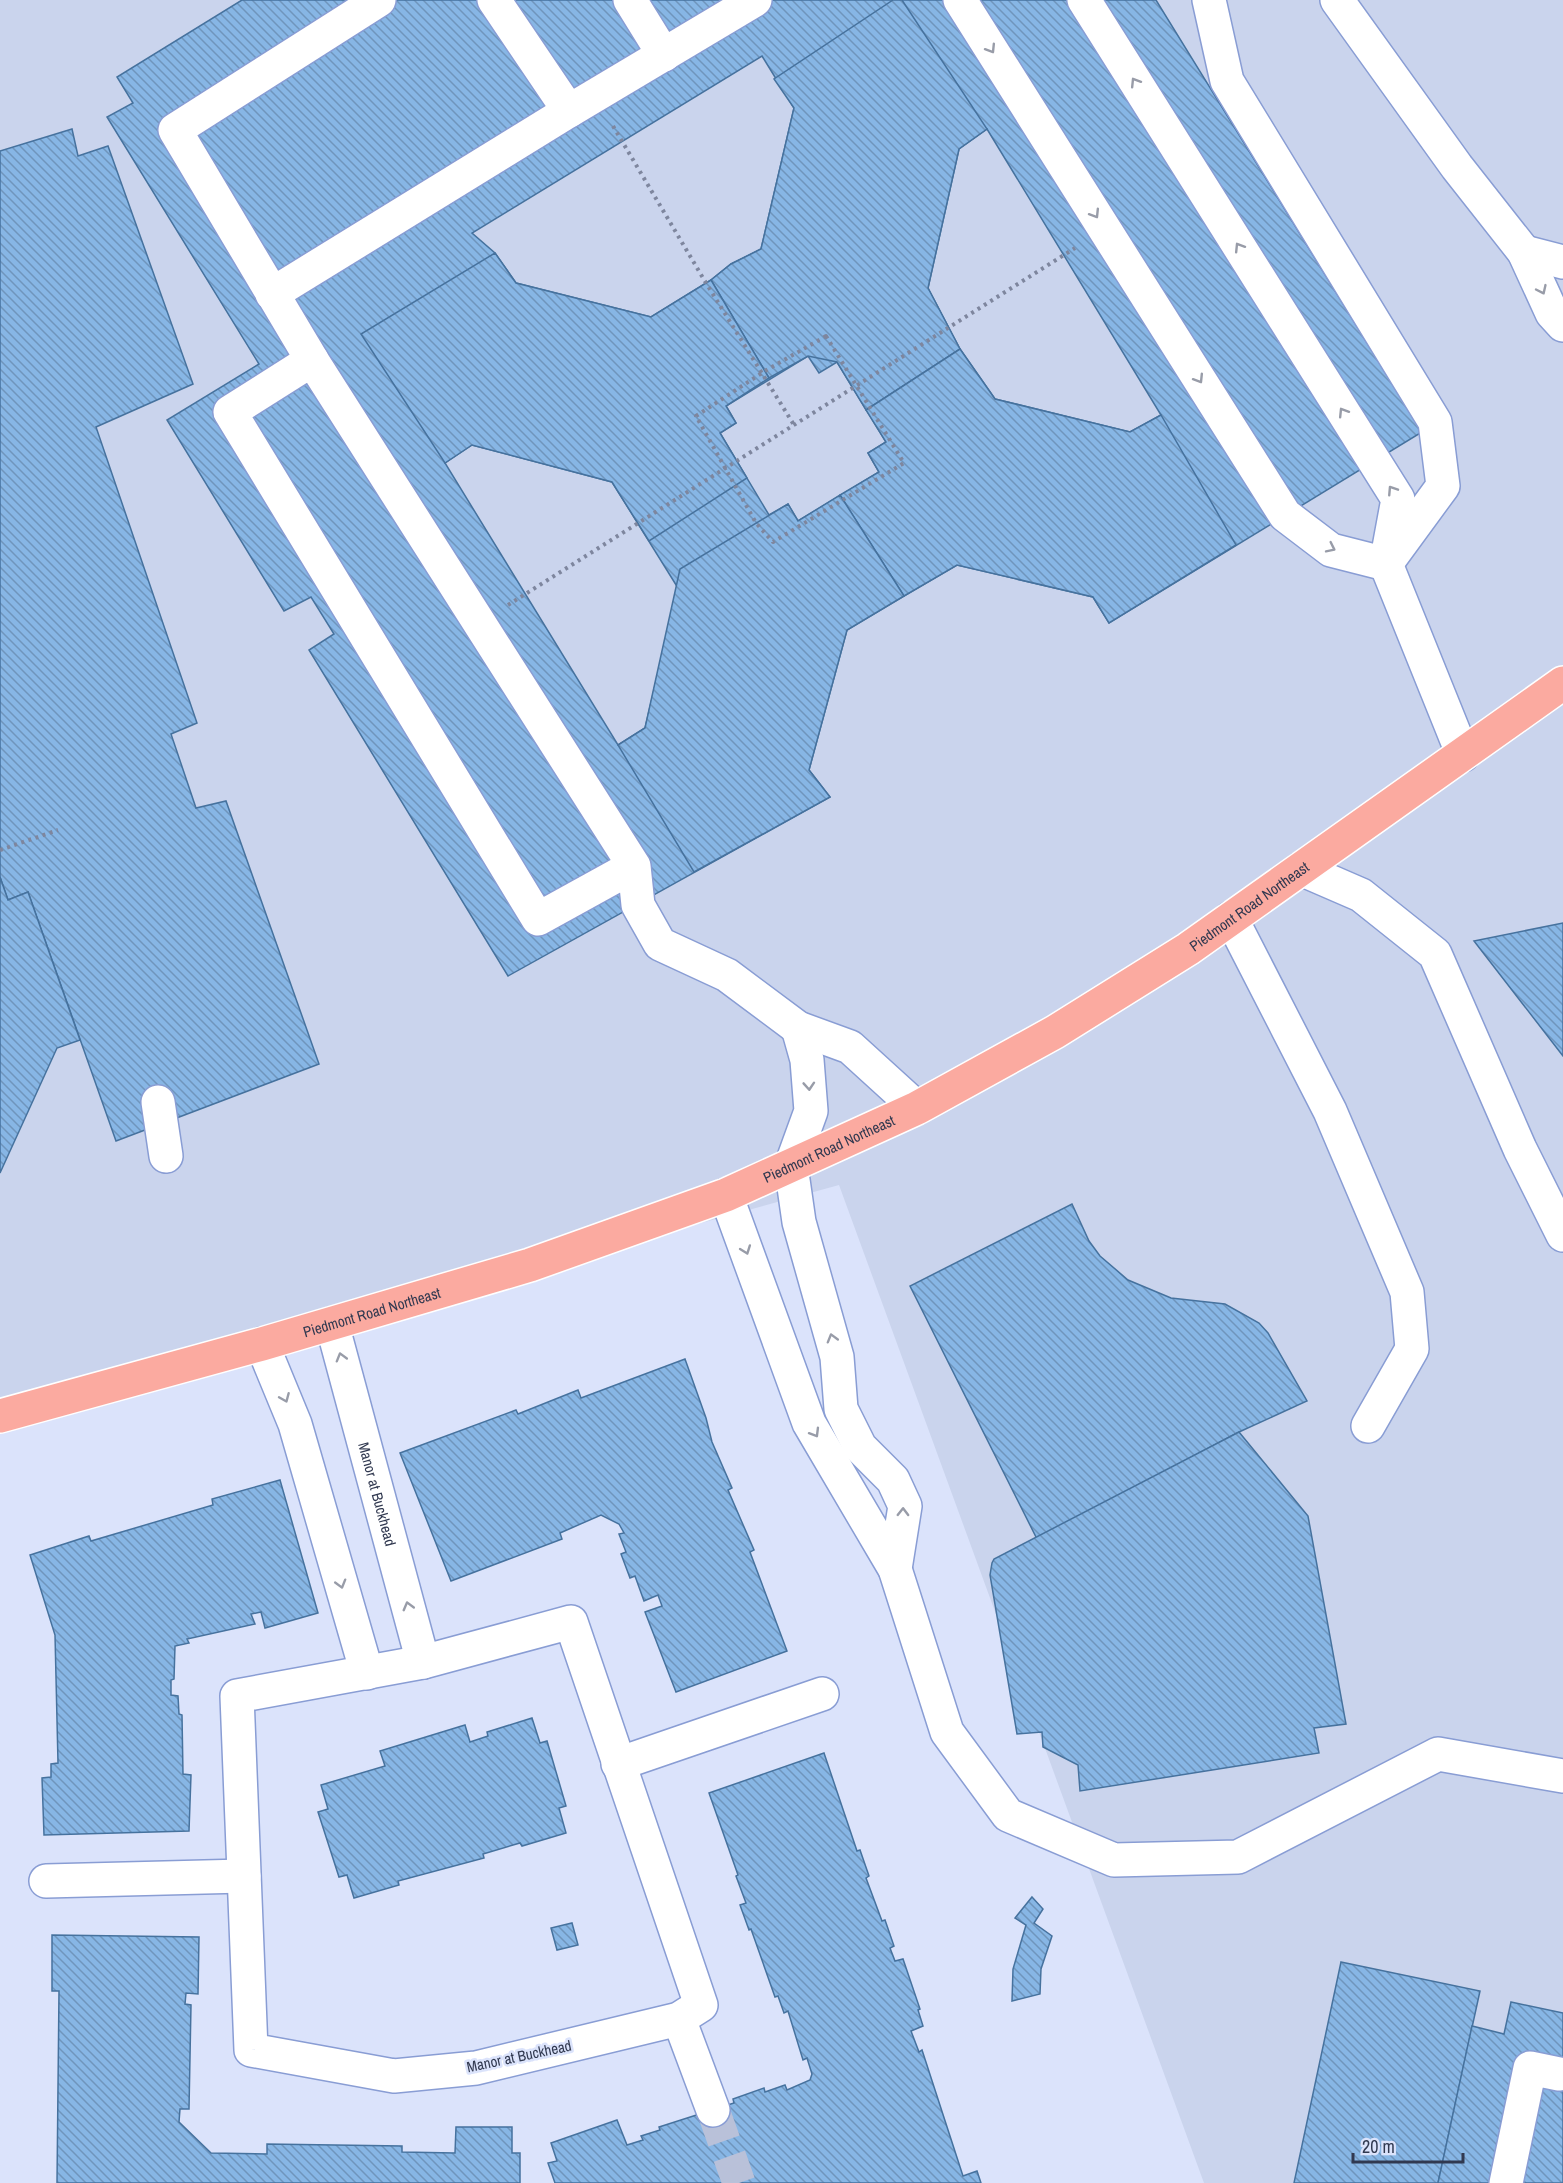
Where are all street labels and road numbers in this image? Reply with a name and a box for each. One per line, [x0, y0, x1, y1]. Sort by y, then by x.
street label: Piedmont Road Northeast [1185, 856, 1313, 956]
street label: Piedmont Road Northeast [760, 1109, 898, 1187]
street label: Piedmont Road Northeast [300, 1281, 443, 1342]
street label: Manor at Buckhead [354, 1440, 402, 1548]
street label: Manor at Buckhead [465, 2035, 573, 2077]

